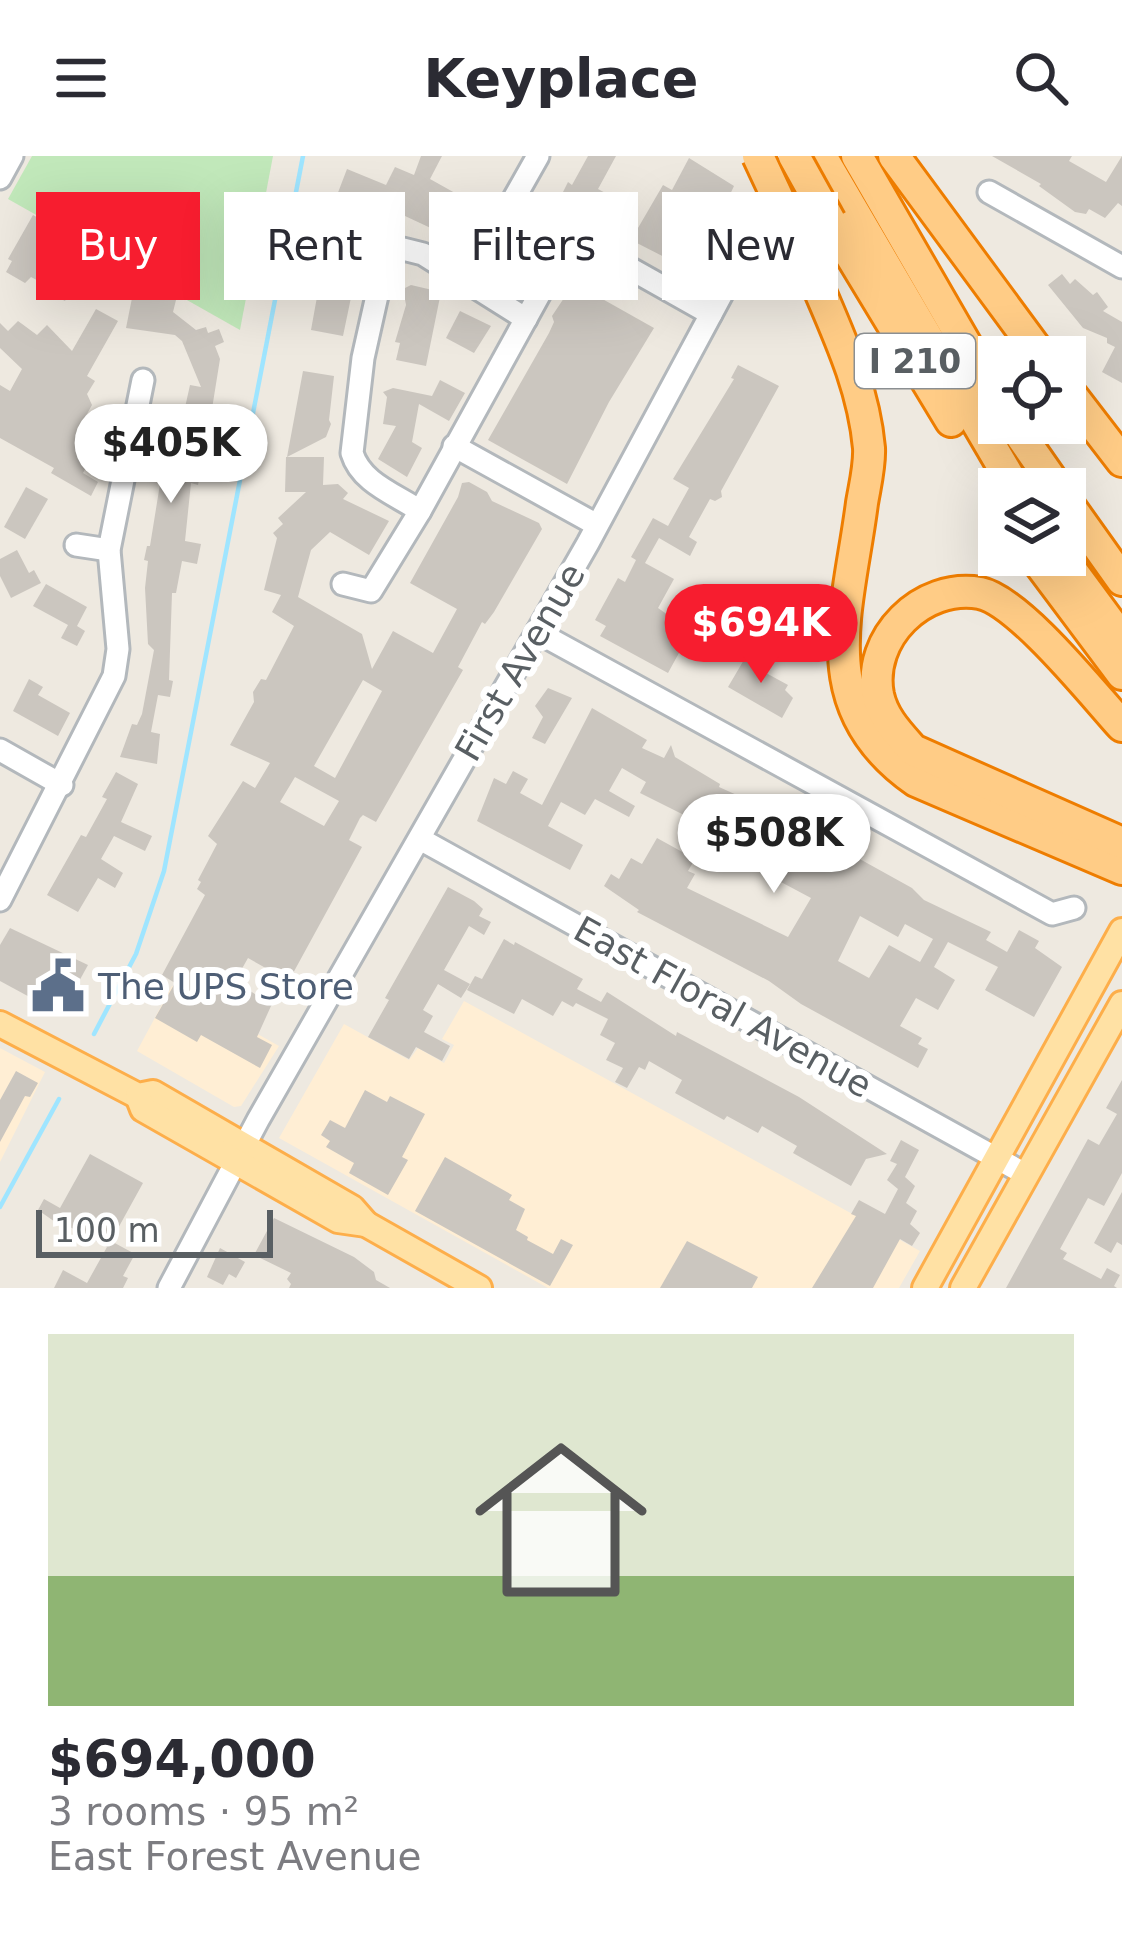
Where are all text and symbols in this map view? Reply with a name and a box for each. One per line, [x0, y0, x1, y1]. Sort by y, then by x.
icon: menu [48, 45, 114, 111]
icon: search [1008, 45, 1074, 111]
text: Keyplace [424, 47, 698, 110]
chip: Buy [36, 192, 200, 300]
chip: Rent [224, 192, 405, 300]
chip: Filters [429, 192, 638, 300]
chip: New [662, 192, 838, 300]
road number: I 210 [855, 334, 975, 388]
map controls [978, 336, 1086, 576]
button: locate [978, 336, 1086, 444]
pin: $405K [87, 404, 255, 506]
text: $405K [102, 420, 240, 465]
button: layers [978, 468, 1086, 576]
street label: First Avenue [447, 556, 593, 768]
pin: $694K [677, 584, 845, 686]
text: $694K [692, 600, 830, 645]
pin: $508K [690, 794, 858, 896]
text: $508K [705, 810, 843, 855]
street label: East Floral Avenue [567, 908, 879, 1106]
public building icon: The UPS Store [29, 957, 87, 1015]
place label: The UPS Store [97, 966, 354, 1007]
scale bar [36, 1204, 273, 1257]
text: 100 m [54, 1211, 160, 1250]
icon: home [453, 1412, 669, 1628]
text: $694,000 [48, 1730, 316, 1789]
text: 3 rooms · 95 m² [48, 1789, 359, 1834]
text: East Forest Avenue [48, 1834, 422, 1879]

